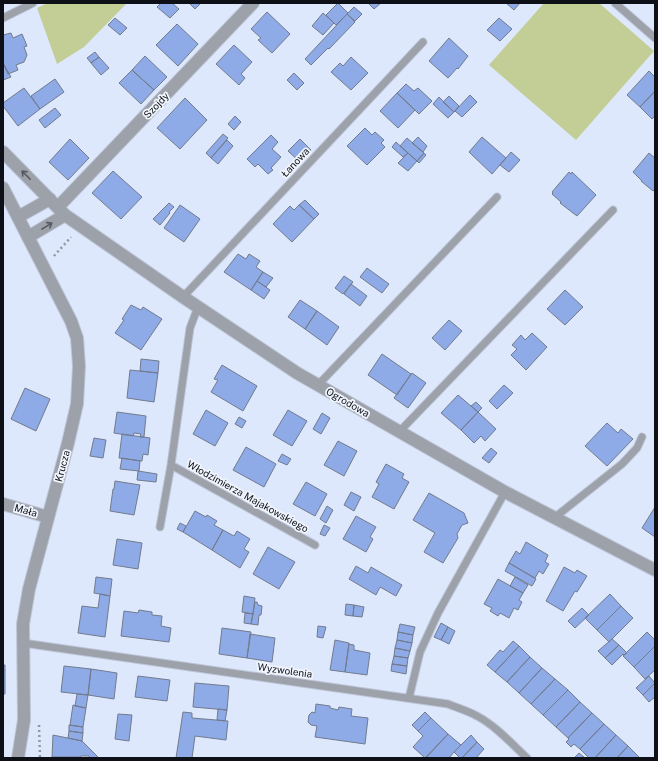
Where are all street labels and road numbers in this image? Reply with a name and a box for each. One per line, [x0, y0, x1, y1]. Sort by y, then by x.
street label: Szojdy [141, 89, 172, 120]
street label: Łanowa [278, 145, 312, 179]
street label: Ogrodowa [324, 385, 372, 419]
street label: Krucza [52, 449, 72, 483]
street label: Włodzimierza Majakowskiego [185, 458, 311, 535]
street label: Mała [13, 501, 39, 519]
street label: Wyzwolenia [257, 660, 313, 680]

